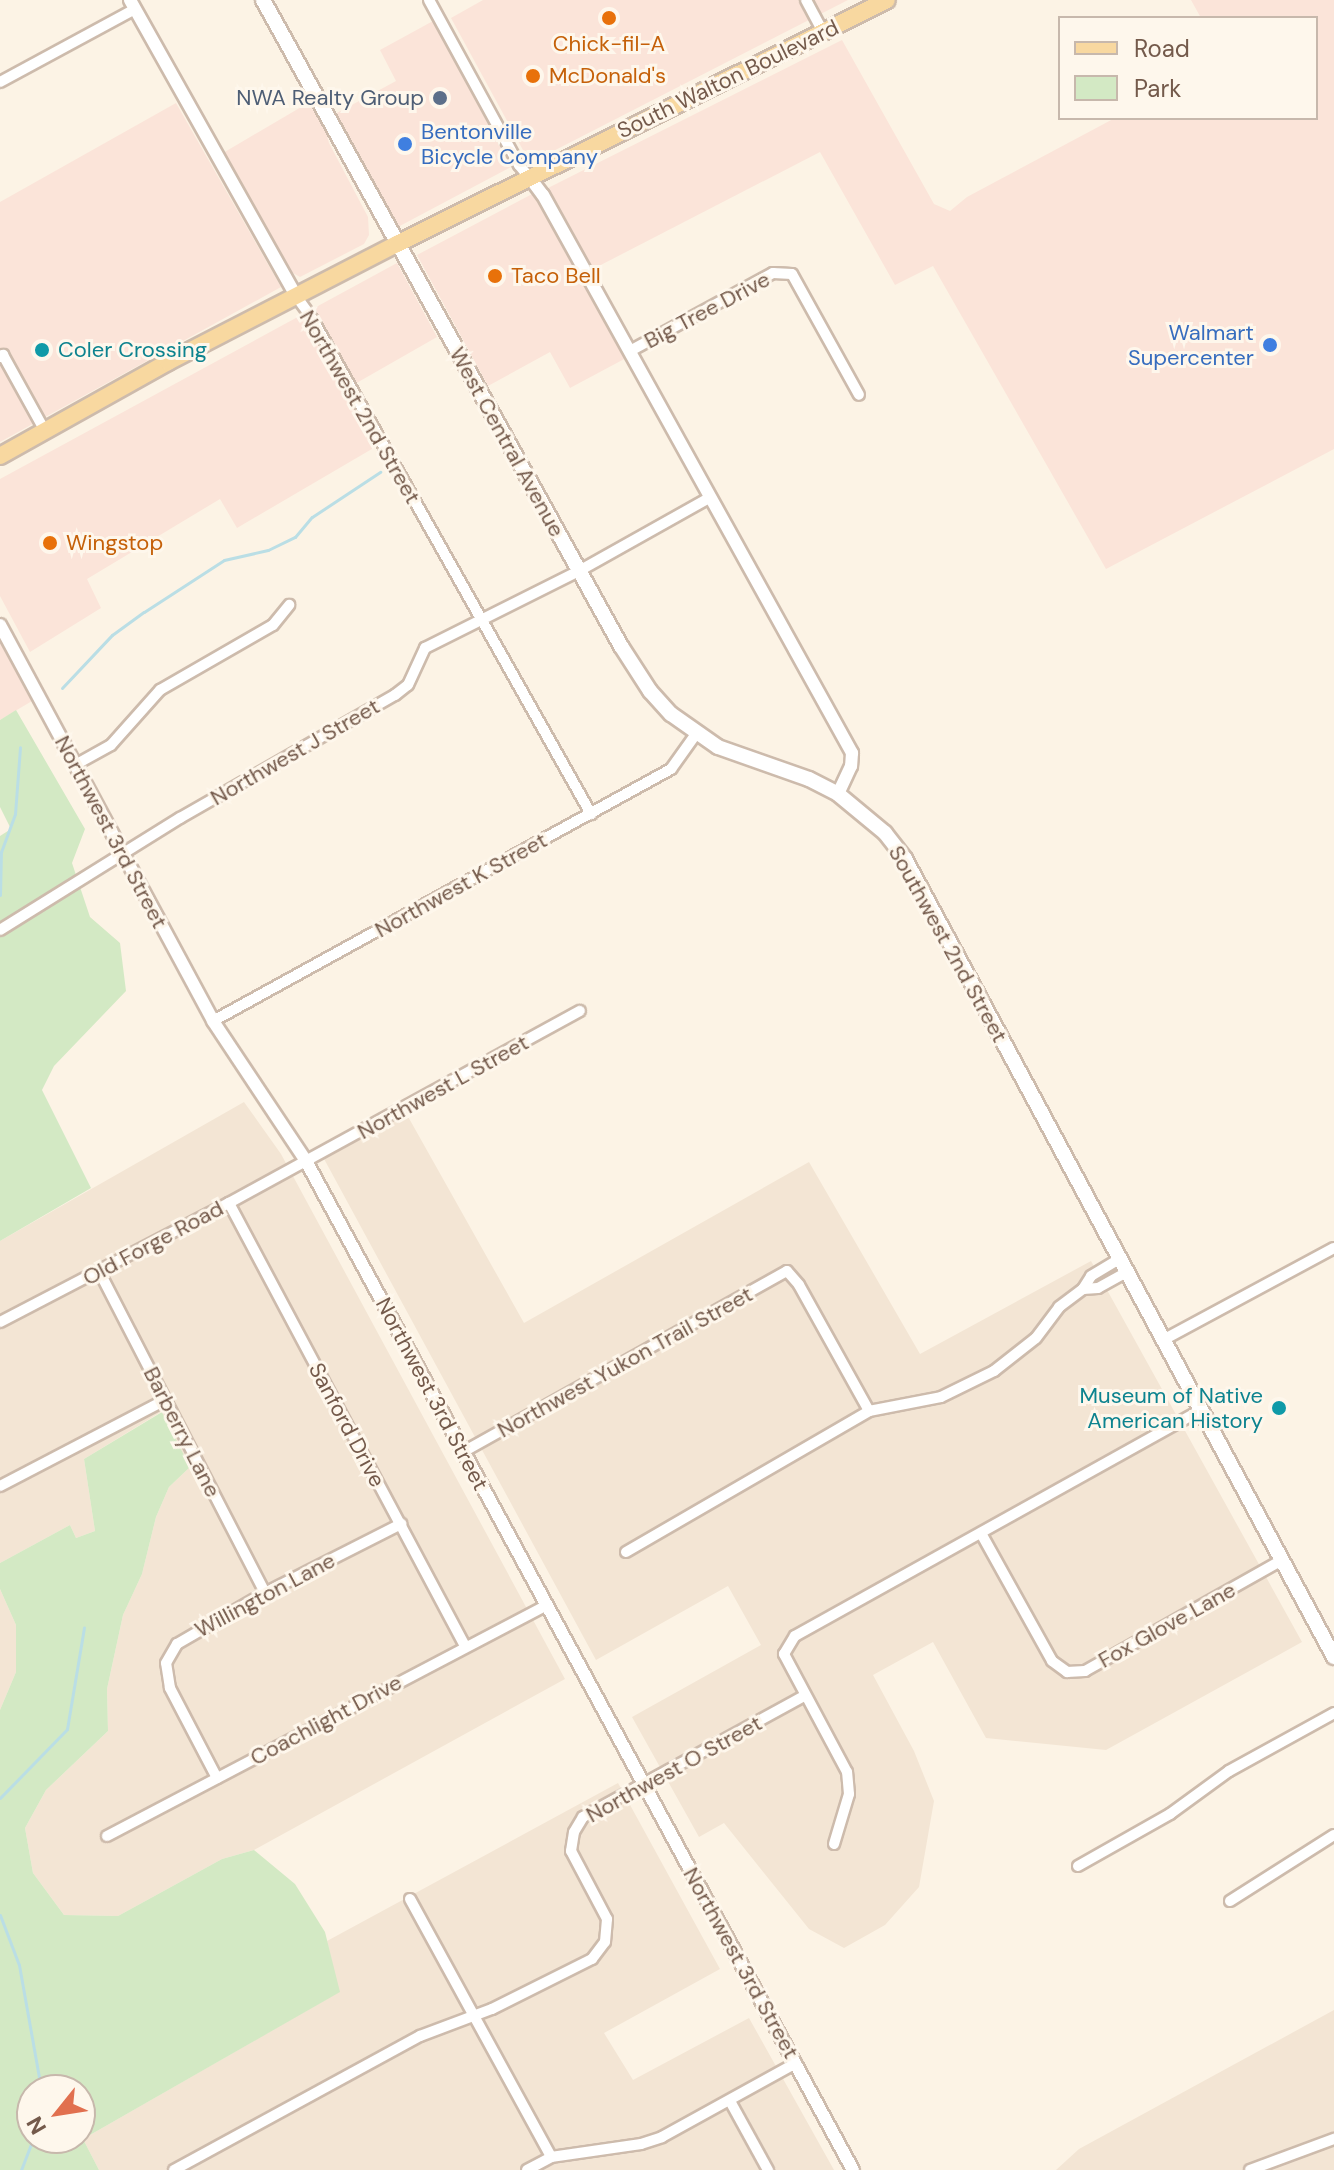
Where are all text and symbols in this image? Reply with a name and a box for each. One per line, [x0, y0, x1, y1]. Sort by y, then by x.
marker: Chick-fil-A [600, 9, 618, 27]
street label: South Walton Boulevard [613, 14, 843, 144]
legend [1058, 16, 1318, 120]
place label: Chick-fil-A [553, 31, 665, 57]
text: Road [1134, 33, 1190, 64]
place label: McDonald's [549, 63, 666, 89]
marker: McDonald's [524, 67, 542, 85]
text: Park [1134, 73, 1181, 104]
place label: NWA Realty Group [236, 85, 424, 111]
marker: NWA Realty Group [431, 89, 449, 107]
place label: Bentonville Bicycle Company [421, 118, 598, 170]
marker: Bentonville Bicycle Company [396, 135, 414, 153]
place label: Taco Bell [511, 263, 601, 289]
street label: Big Tree Drive [640, 266, 774, 354]
marker: Taco Bell [486, 267, 504, 285]
street label: Northwest 2nd Street [294, 306, 426, 508]
place label: Walmart Supercenter [1128, 319, 1254, 370]
marker: Walmart Supercenter [1261, 336, 1279, 354]
place label: Coler Crossing [58, 337, 207, 363]
marker: Coler Crossing [33, 341, 51, 359]
street label: West Central Avenue [444, 343, 570, 541]
place label: Wingstop [66, 530, 163, 556]
marker: Wingstop [41, 534, 59, 552]
street label: Northwest J Street [206, 693, 384, 811]
street label: Northwest 3rd Street [49, 731, 173, 933]
street label: Northwest K Street [370, 827, 552, 943]
street label: Southwest 2nd Street [883, 841, 1013, 1047]
street label: Northwest L Street [353, 1029, 533, 1145]
street label: Old Forge Road [78, 1195, 228, 1291]
street label: Northwest Yukon Trail Street [493, 1281, 757, 1443]
street label: Northwest 3rd Street [370, 1293, 494, 1495]
street label: Sanford Drive [303, 1358, 391, 1492]
street label: Barberry Lane [138, 1362, 226, 1502]
place label: Museum of Native American History [1080, 1382, 1263, 1434]
marker: Museum of Native American History [1270, 1399, 1288, 1417]
street label: Willington Lane [190, 1547, 340, 1643]
street label: Fox Glove Lane [1094, 1576, 1240, 1674]
street label: Coachlight Drive [246, 1669, 406, 1771]
street label: Northwest O Street [582, 1710, 766, 1828]
street label: Northwest 3rd Street [678, 1863, 804, 2063]
north arrow [16, 2074, 96, 2154]
text: N [20, 2111, 53, 2139]

